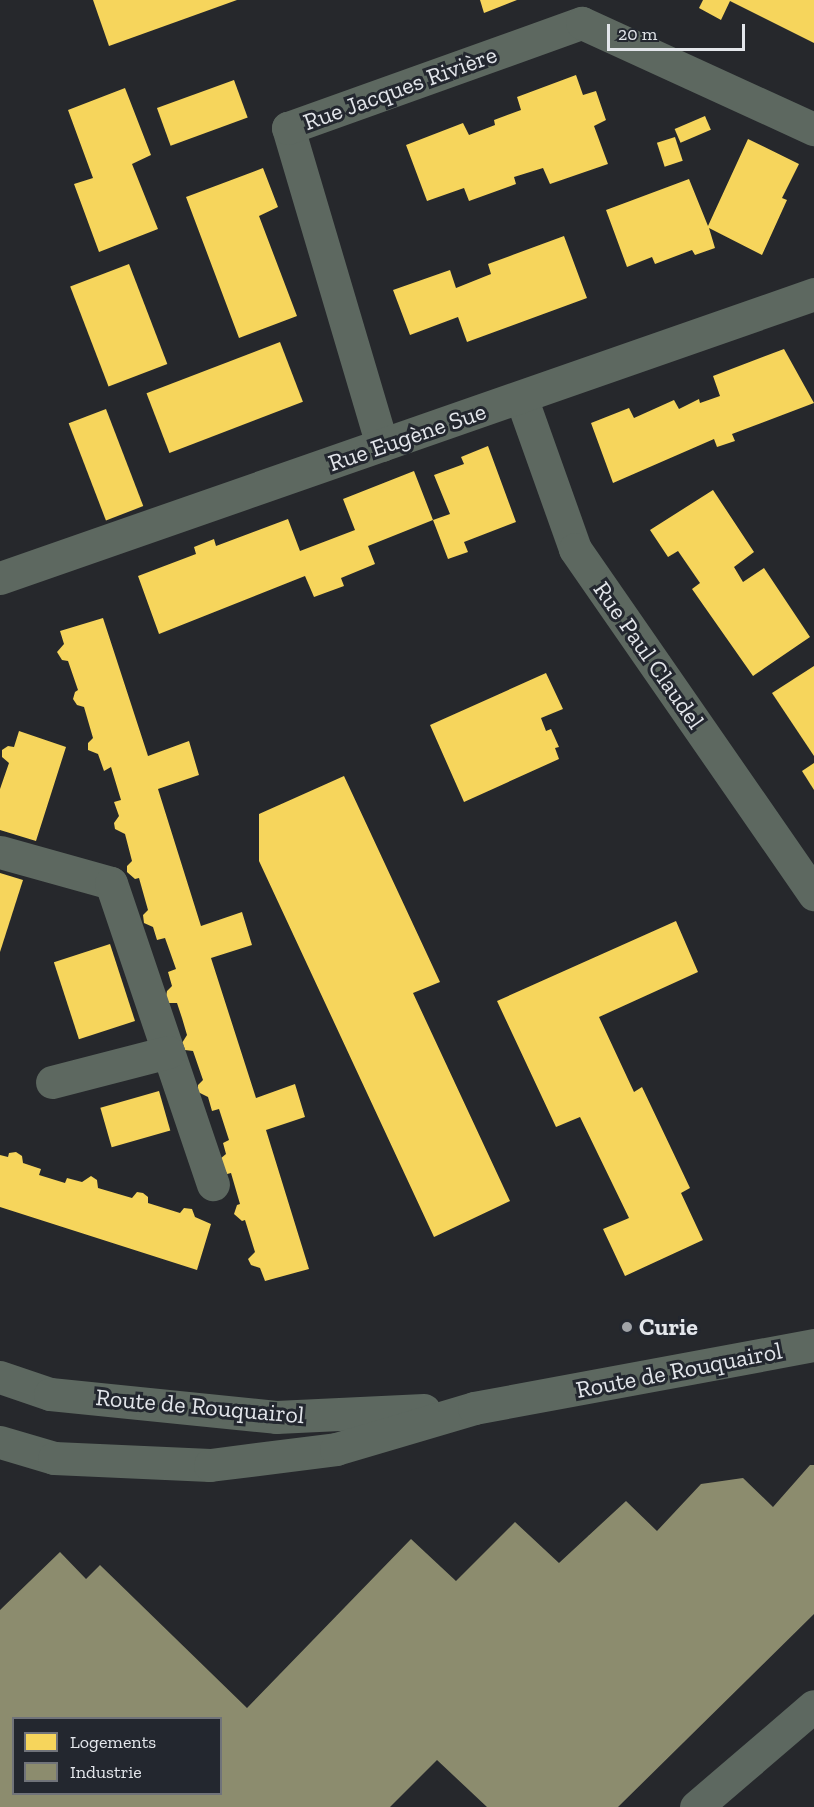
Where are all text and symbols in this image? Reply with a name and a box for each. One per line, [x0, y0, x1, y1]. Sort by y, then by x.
scale bar [610, 12, 748, 50]
text: 20 m [618, 23, 657, 45]
street label: Rue Jacques Rivière [299, 40, 501, 136]
street label: Rue Eugène Sue [324, 397, 490, 477]
street label: Rue Paul Claudel [588, 576, 710, 734]
place label: Curie [639, 1313, 698, 1341]
marker: Curie [620, 1320, 634, 1334]
street label: Route de Rouquairol [573, 1336, 785, 1404]
street label: Route de Rouquairol [94, 1383, 306, 1429]
legend [12, 1717, 222, 1795]
text: Logements [70, 1731, 156, 1753]
text: Industrie [70, 1761, 142, 1783]

